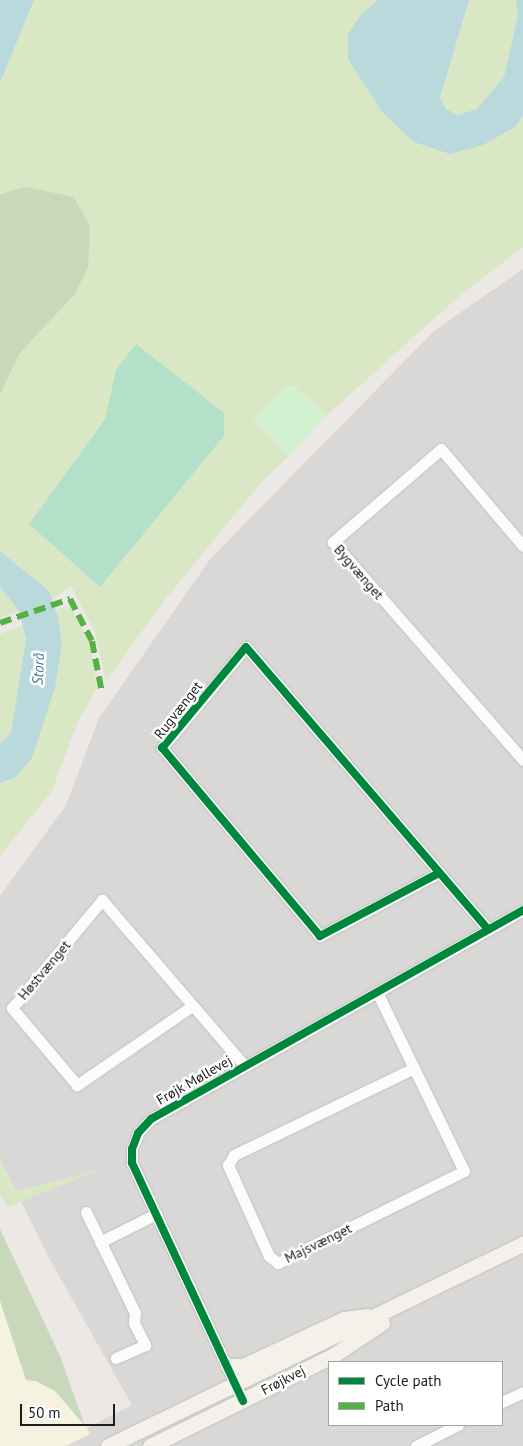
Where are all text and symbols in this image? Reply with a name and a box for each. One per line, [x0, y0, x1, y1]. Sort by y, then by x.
street label: Bygvænget [331, 541, 387, 603]
water label: Storå [28, 653, 48, 685]
street label: Rugvænget [150, 678, 206, 742]
street label: Høstvænget [14, 937, 74, 1003]
street label: Frøjk Møllevej [153, 1052, 235, 1108]
street label: Majsvænget [282, 1220, 354, 1266]
legend [328, 1361, 503, 1426]
street label: Frøjkvej [258, 1362, 308, 1398]
text: Cycle path [375, 1371, 441, 1390]
scale bar [22, 1394, 118, 1426]
text: Path [375, 1396, 404, 1415]
text: 50 m [28, 1403, 61, 1422]

